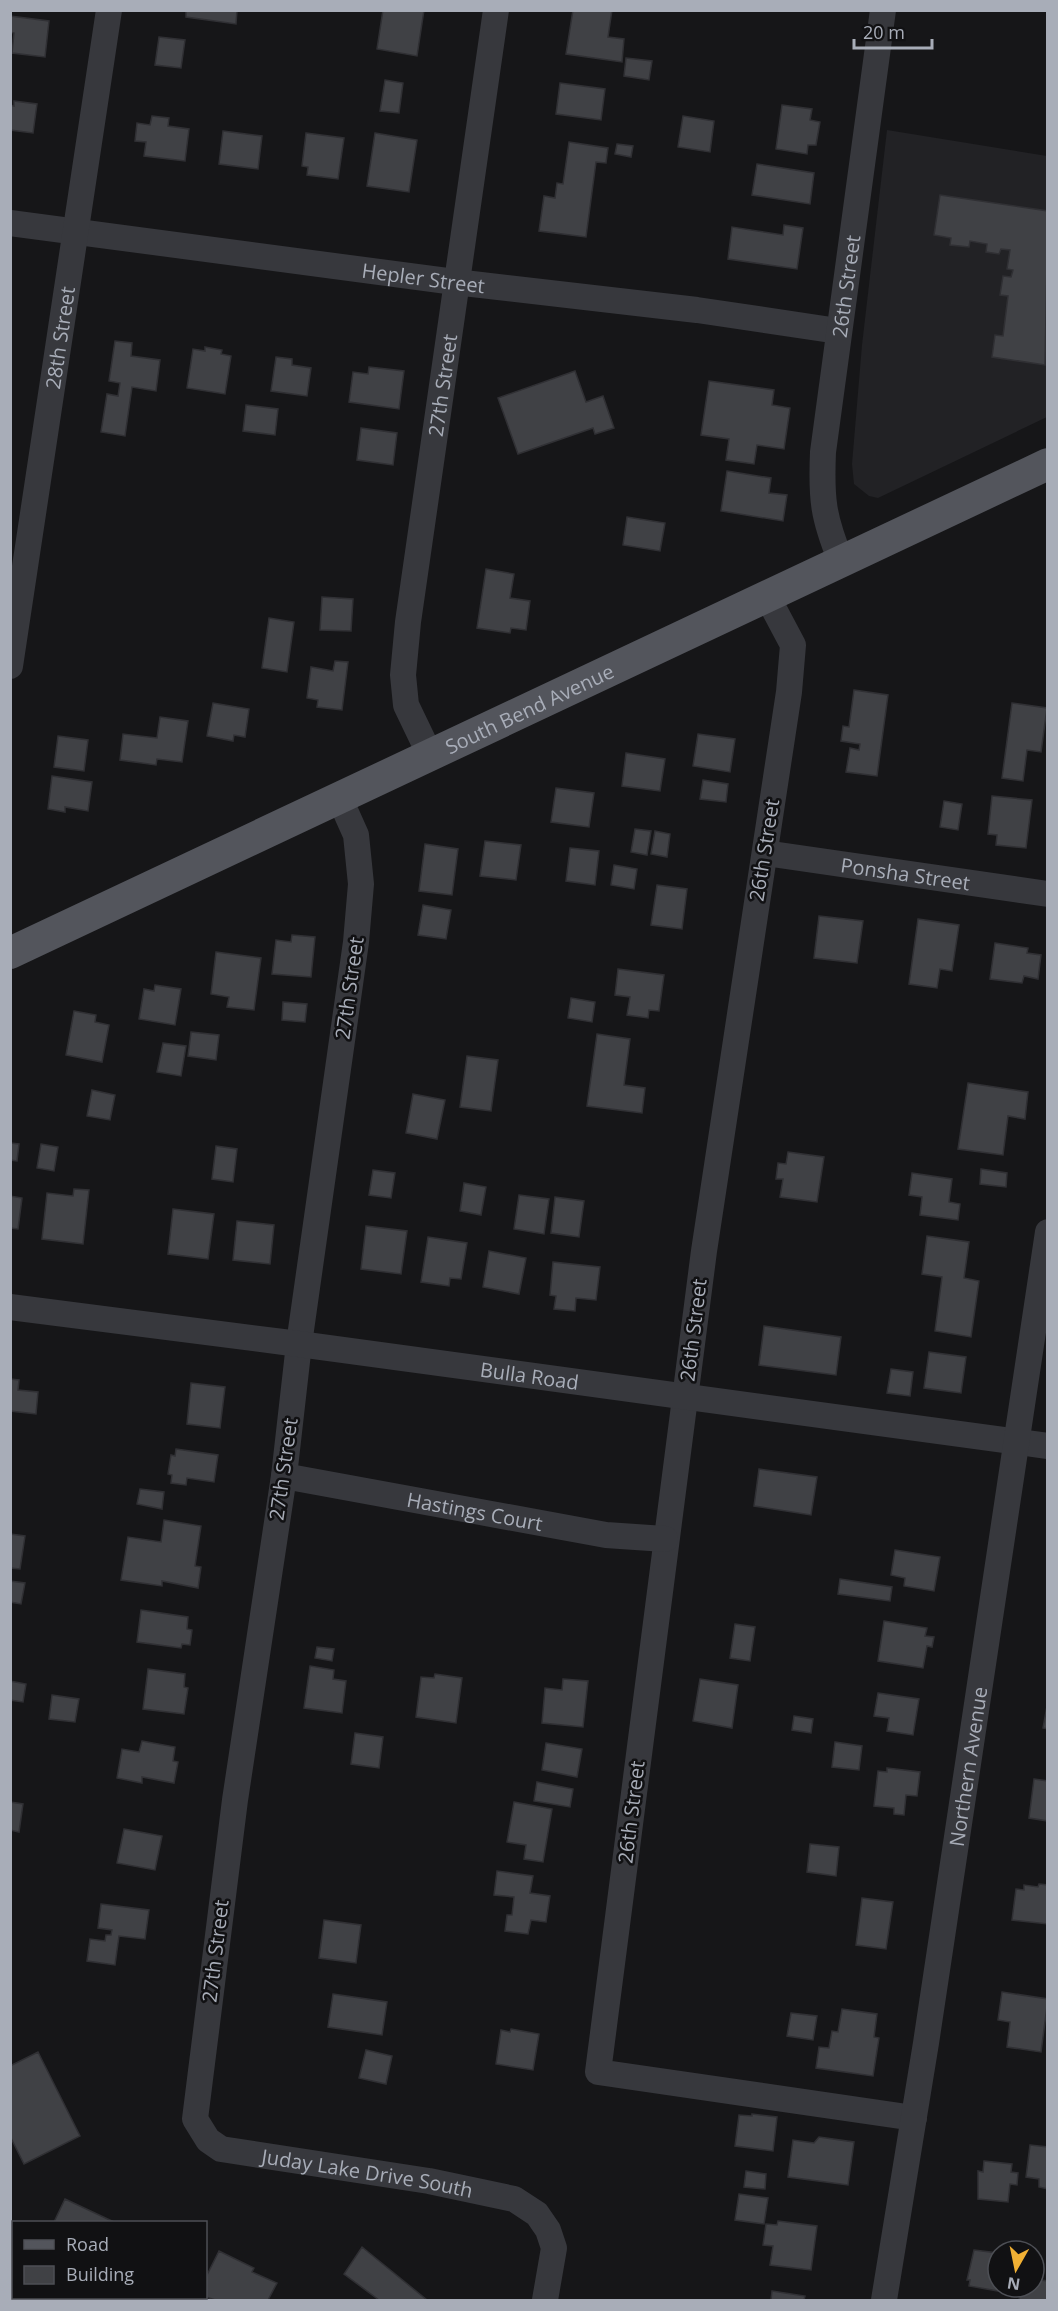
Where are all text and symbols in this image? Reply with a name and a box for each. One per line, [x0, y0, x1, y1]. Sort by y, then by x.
scale bar [854, 12, 932, 50]
text: 20 m [863, 20, 905, 44]
street label: 26th Street [825, 233, 866, 339]
street label: Hepler Street [360, 256, 486, 299]
street label: 28th Street [38, 285, 81, 391]
street label: 27th Street [421, 332, 463, 438]
street label: South Bend Avenue [441, 657, 618, 760]
street label: 26th Street [743, 797, 785, 903]
street label: Ponsha Street [839, 851, 972, 896]
street label: 27th Street [328, 935, 370, 1041]
street label: 26th Street [673, 1277, 713, 1383]
street label: Bulla Road [478, 1355, 581, 1395]
street label: 27th Street [262, 1416, 304, 1522]
street label: Hastings Court [405, 1485, 545, 1537]
street label: Northern Avenue [942, 1685, 993, 1848]
street label: 26th Street [611, 1759, 651, 1865]
street label: 27th Street [195, 1898, 235, 2004]
street label: Juday Lake Drive South [258, 2142, 476, 2203]
legend [12, 2221, 207, 2299]
text: Road [66, 2232, 109, 2256]
north arrow [986, 2239, 1046, 2299]
text: Building [66, 2262, 134, 2286]
text: N [1006, 2272, 1022, 2296]

